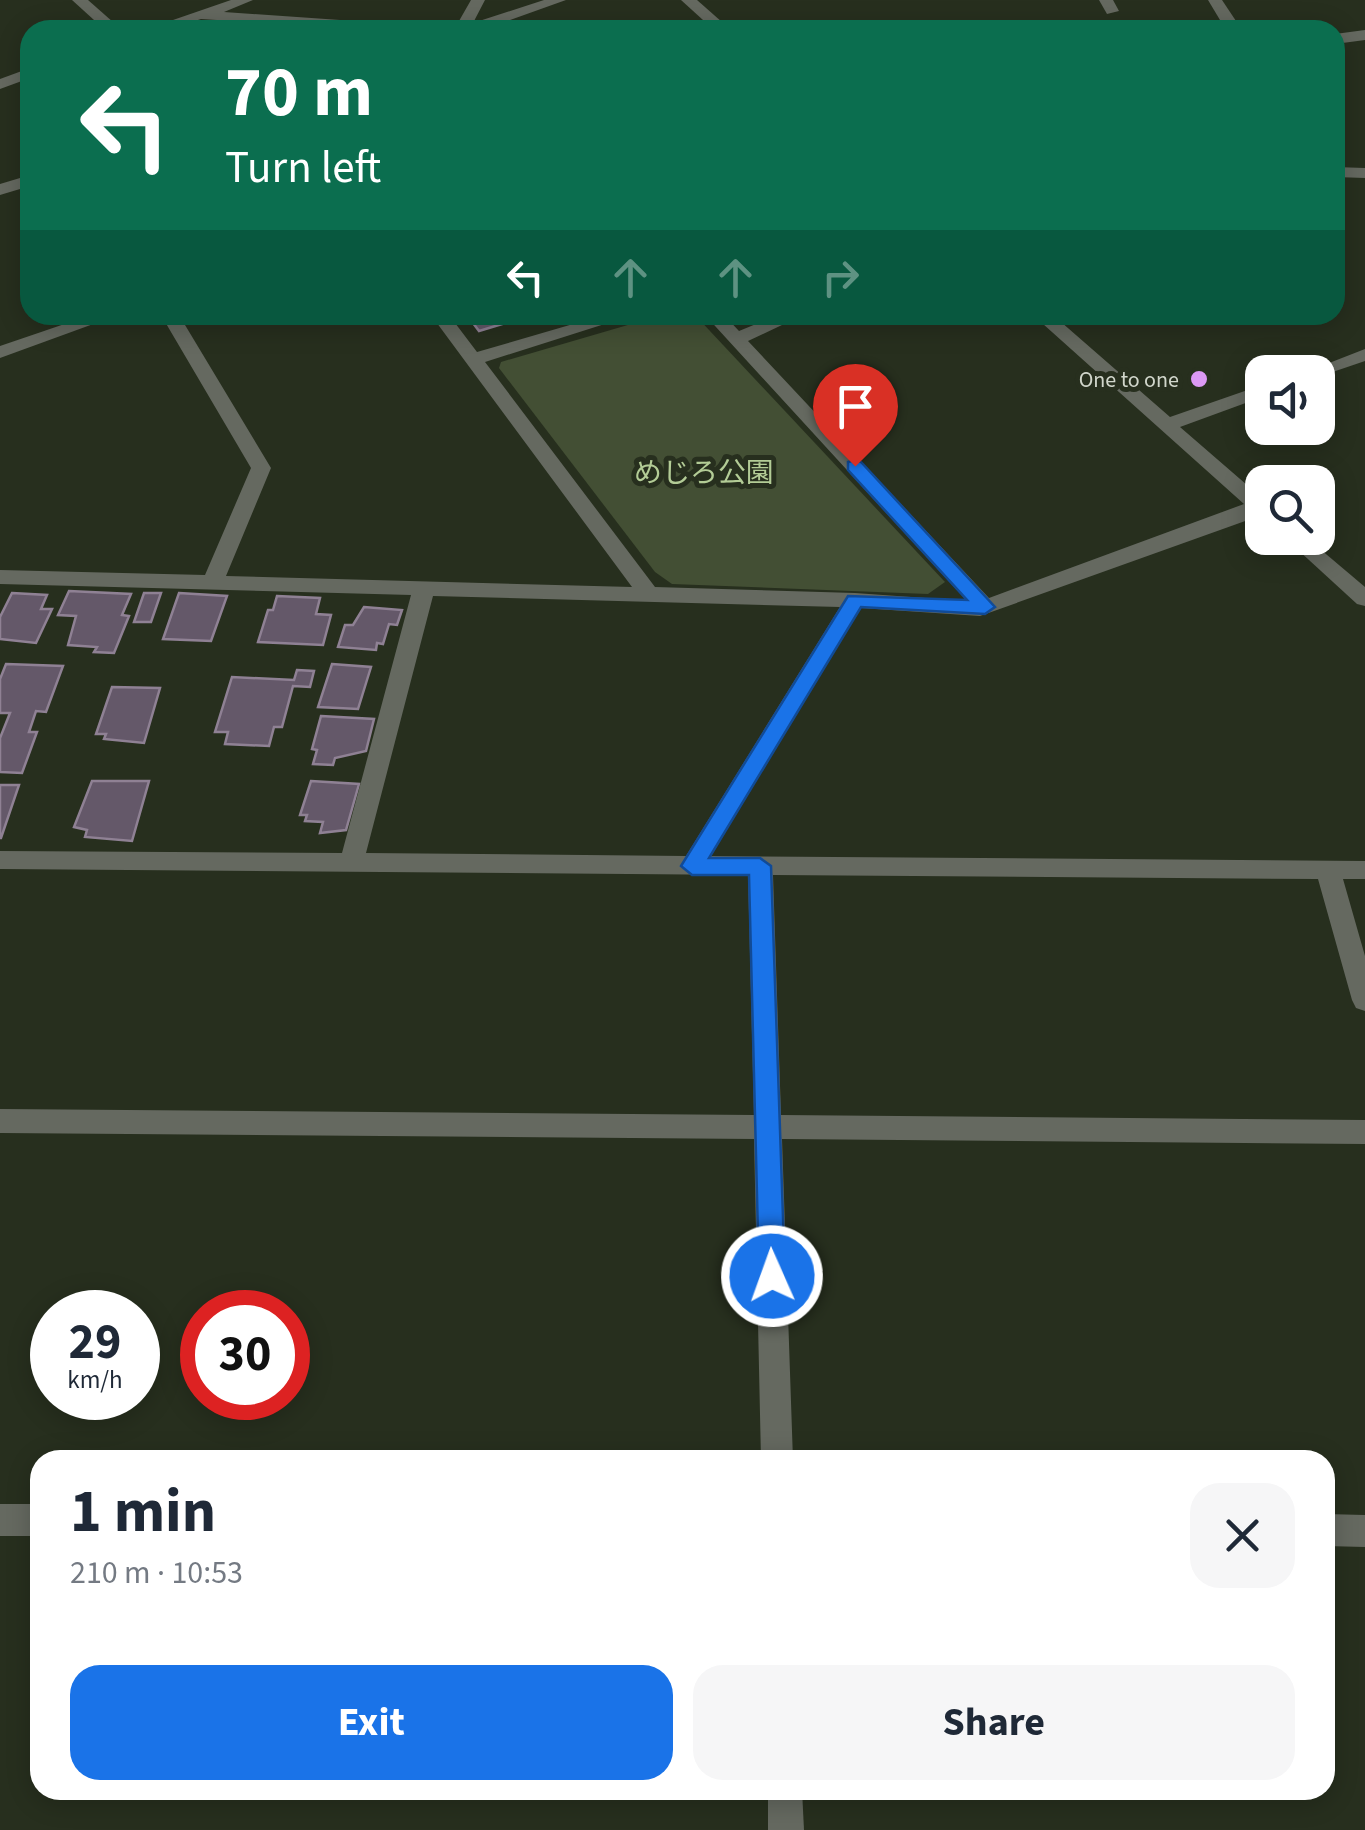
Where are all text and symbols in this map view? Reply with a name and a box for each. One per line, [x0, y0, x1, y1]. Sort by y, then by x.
text: 70 m [225, 43, 373, 143]
icon: left [60, 60, 190, 190]
text: Turn left [225, 136, 381, 200]
icon: left [498, 250, 553, 305]
icon: ahead [603, 250, 658, 305]
icon: ahead [708, 250, 763, 305]
icon: right [813, 250, 868, 305]
map controls [1245, 355, 1335, 555]
button: sound [1245, 355, 1335, 445]
pin [813, 364, 898, 467]
place label: One to one [1079, 364, 1179, 396]
marker: One to one [1188, 368, 1210, 390]
icon: arrive [828, 379, 883, 434]
park label: めじろ公園 [634, 453, 774, 493]
button: search [1245, 465, 1335, 555]
position arrow [720, 1224, 824, 1328]
speed limit sign: 30 [180, 1290, 310, 1420]
text: 29 [69, 1307, 121, 1378]
text: km/h [67, 1362, 123, 1398]
text: 1 min [70, 1470, 216, 1555]
button: close [1190, 1483, 1295, 1588]
text: 210 m · 10:53 [70, 1550, 243, 1596]
button: Exit [70, 1665, 673, 1780]
button: Share [693, 1665, 1295, 1780]

